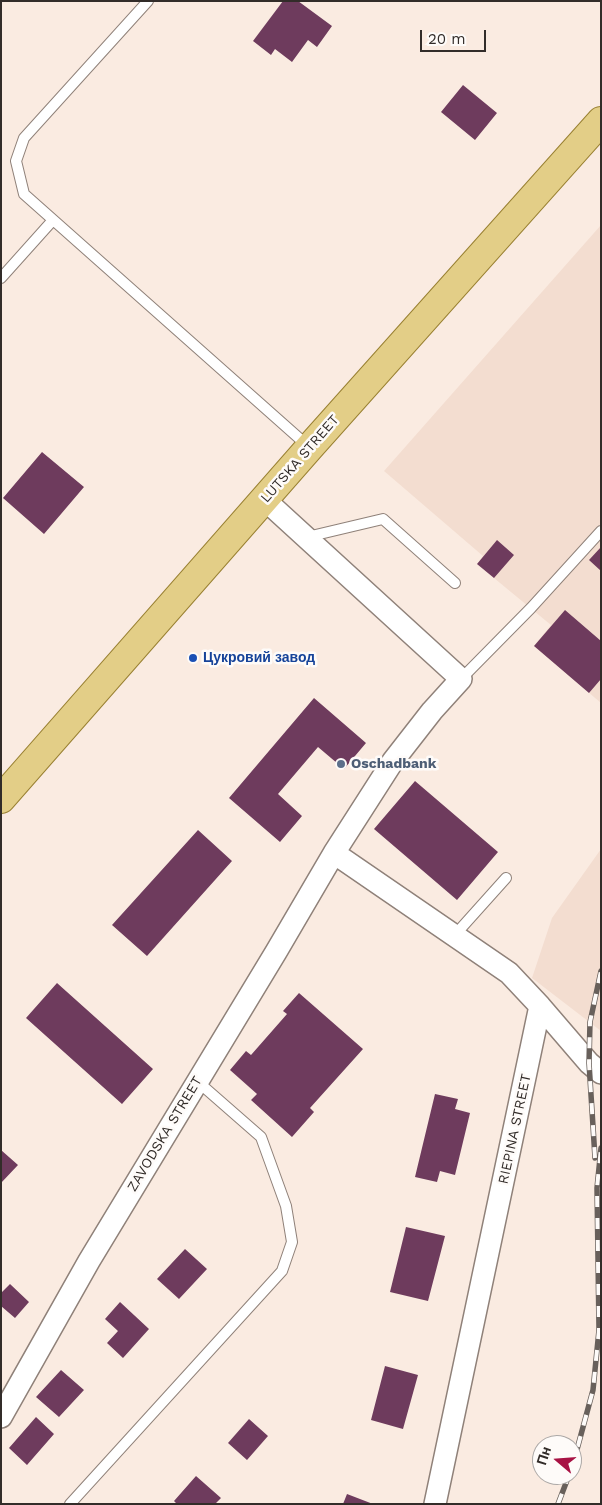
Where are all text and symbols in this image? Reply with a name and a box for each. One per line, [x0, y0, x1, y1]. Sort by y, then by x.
scale bar [422, 20, 488, 52]
text: 20 m [428, 30, 466, 48]
street label: LUTSKA STREET [257, 412, 343, 506]
place label: Цукровий завод [203, 650, 315, 666]
marker: Цукровий завод [187, 652, 199, 664]
place label: Oschadbank [351, 756, 436, 772]
marker: Oschadbank [335, 758, 347, 770]
street label: RIEPINA STREET [495, 1072, 535, 1186]
street label: ZAVODSKA STREET [124, 1073, 206, 1195]
north arrow [532, 1435, 582, 1485]
text: Пн [533, 1444, 554, 1467]

